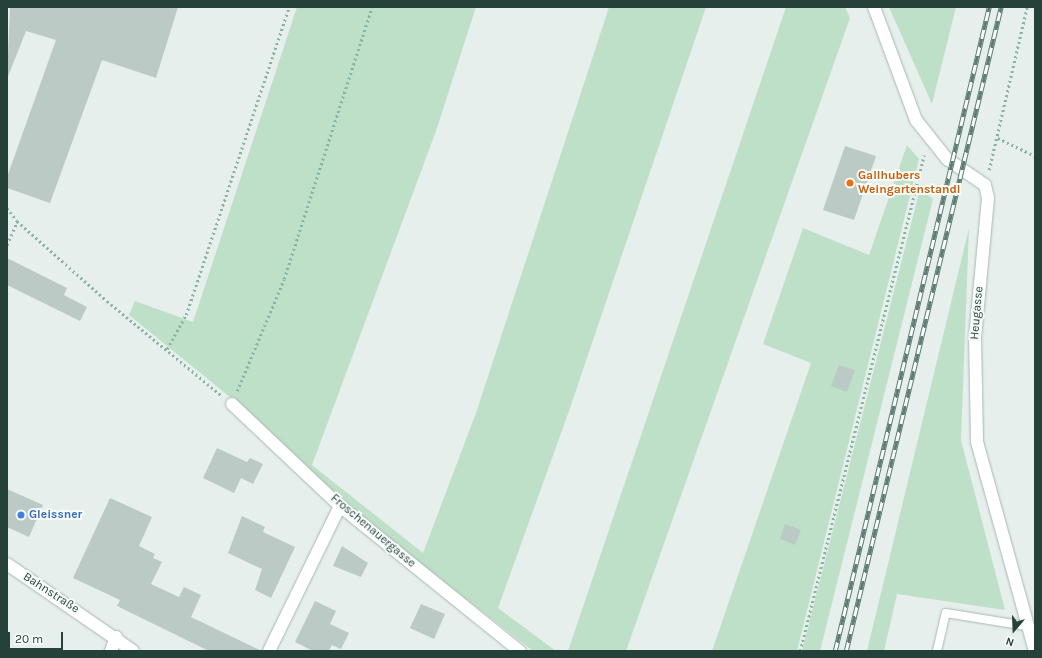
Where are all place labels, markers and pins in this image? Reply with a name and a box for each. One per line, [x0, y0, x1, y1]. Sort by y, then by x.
place label: Gallhubers Weingartenstandl [858, 169, 961, 197]
marker: Gallhubers Weingartenstandl [845, 178, 855, 188]
place label: Gleissner [29, 508, 82, 522]
marker: Gleissner [16, 510, 26, 520]

